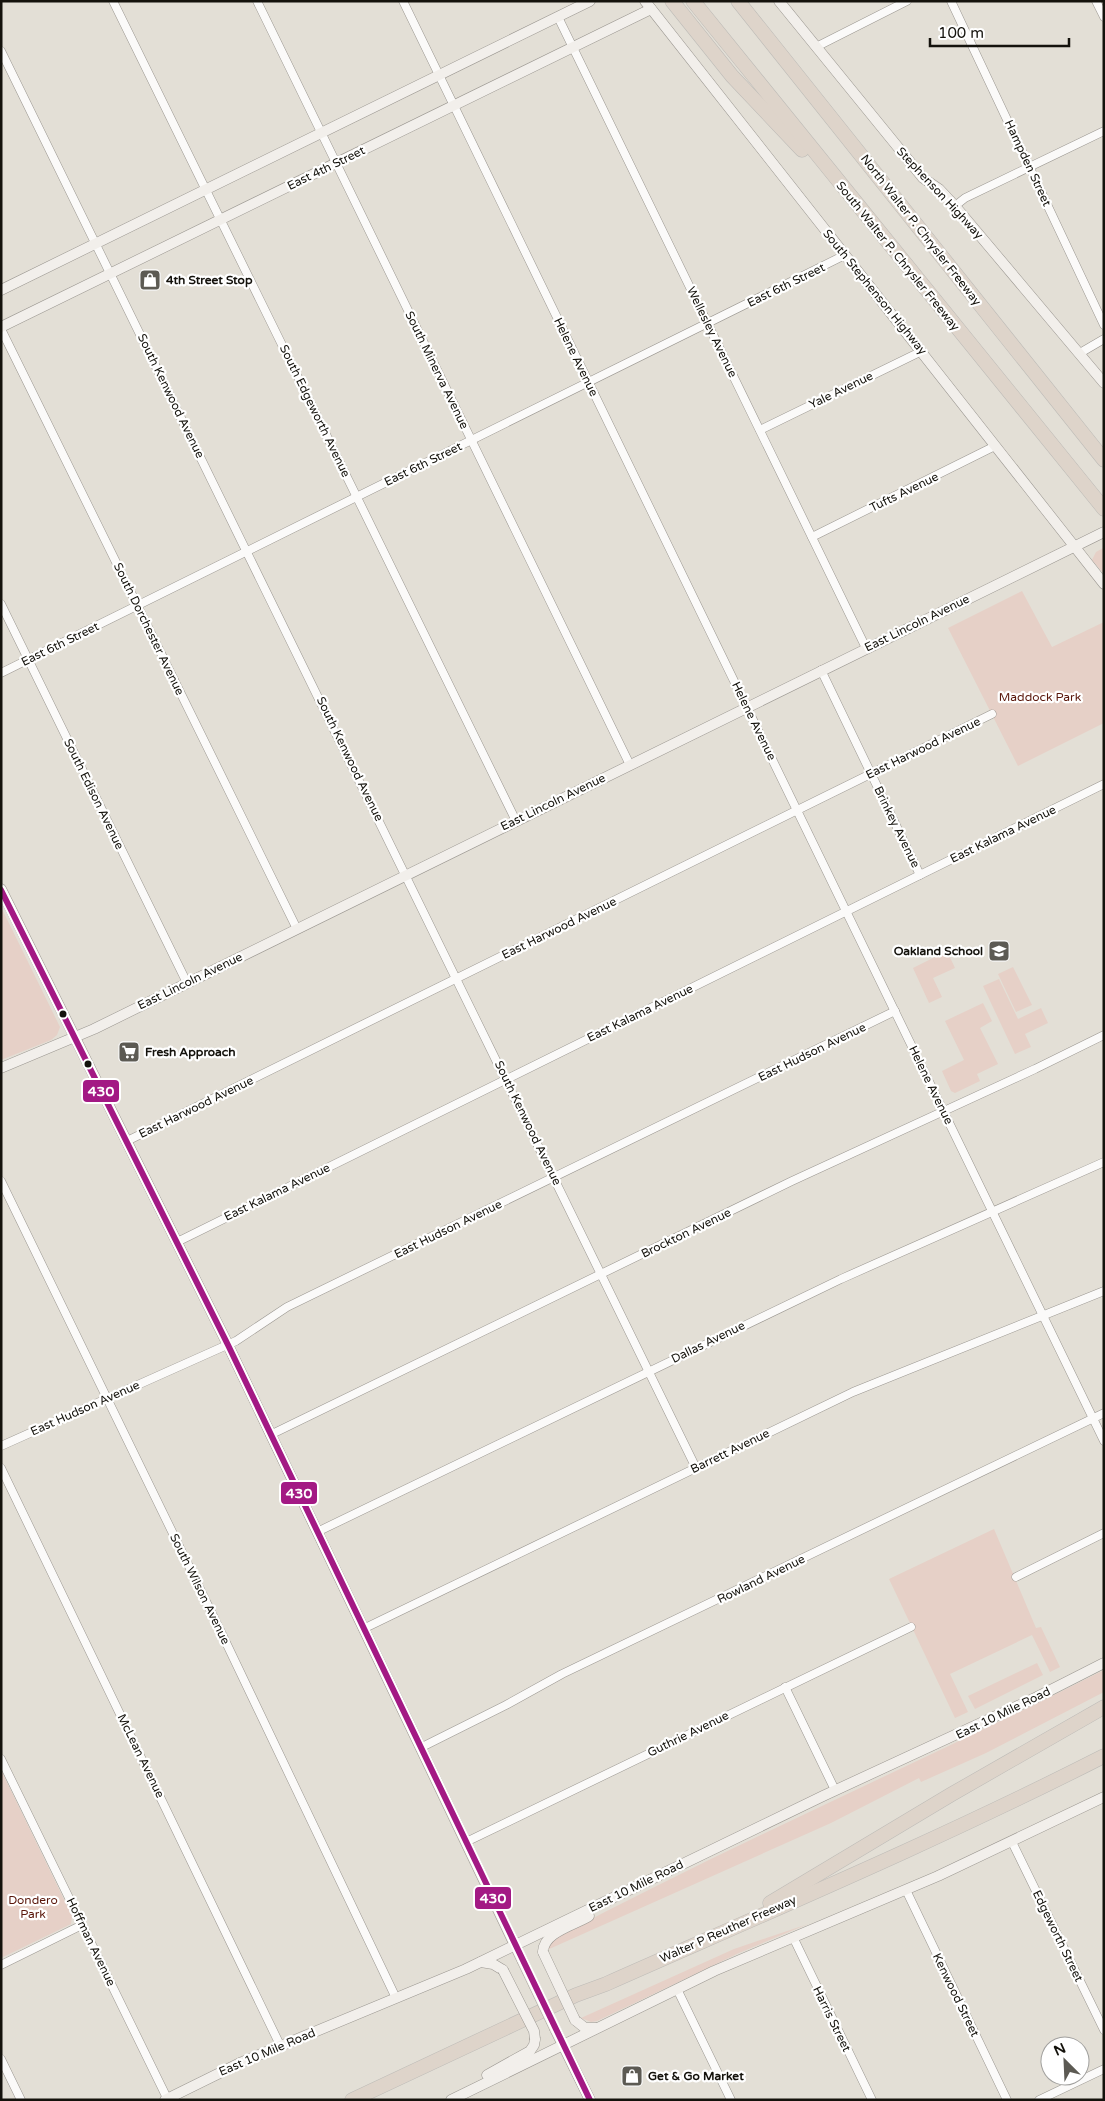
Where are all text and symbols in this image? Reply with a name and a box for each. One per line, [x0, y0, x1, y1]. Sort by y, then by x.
scale bar [930, 15, 1069, 47]
text: 100 m [938, 24, 984, 42]
street label: Hampden Street [1002, 118, 1054, 209]
street label: East 4th Street [285, 143, 367, 193]
street label: Stephenson Highway [894, 144, 986, 242]
street label: North Walter P. Chrysler Freeway [858, 152, 985, 309]
street label: South Walter P. Chrysler Freeway [833, 178, 963, 334]
street label: South Stephenson Highway [820, 227, 930, 358]
street label: East 6th Street [745, 260, 827, 310]
shop icon: 4th Street Stop [138, 268, 162, 292]
place label: 4th Street Stop [166, 273, 253, 288]
street label: Wellesley Avenue [684, 284, 740, 380]
street label: South Minerva Avenue [402, 309, 472, 431]
street label: Helene Avenue [551, 315, 601, 399]
street label: South Kenwood Avenue [135, 331, 207, 461]
street label: South Edgeworth Avenue [277, 342, 353, 480]
street label: Yale Avenue [807, 368, 875, 411]
street label: East 6th Street [382, 439, 464, 489]
street label: Tufts Avenue [867, 469, 941, 515]
street label: South Dorchester Avenue [111, 560, 187, 698]
street label: East Lincoln Avenue [862, 591, 972, 654]
street label: East 6th Street [19, 619, 101, 669]
street label: Helene Avenue [729, 679, 779, 763]
park label: Maddock Park [999, 690, 1082, 704]
street label: South Kenwood Avenue [314, 694, 386, 824]
street label: East Harwood Avenue [863, 714, 983, 782]
street label: South Edison Avenue [61, 736, 127, 852]
street label: East Lincoln Avenue [498, 770, 608, 833]
street label: Brinkey Avenue [871, 784, 923, 870]
street label: East Kalama Avenue [948, 802, 1058, 866]
street label: East Harwood Avenue [499, 894, 619, 962]
school or university icon: Oakland School [987, 939, 1011, 963]
place label: Oakland School [894, 944, 983, 958]
street label: East Lincoln Avenue [135, 949, 245, 1012]
street label: East Kalama Avenue [585, 981, 695, 1045]
unlabelled marker [58, 1009, 68, 1019]
street label: East Hudson Avenue [756, 1020, 868, 1084]
supermarket icon: Fresh Approach [117, 1040, 141, 1064]
street label: Helene Avenue [906, 1043, 956, 1127]
place label: Fresh Approach [145, 1045, 236, 1060]
street label: South Kenwood Avenue [492, 1058, 564, 1188]
unlabelled marker [83, 1059, 93, 1069]
street label: East Harwood Avenue [136, 1073, 256, 1141]
line badge: 430 [82, 1079, 120, 1103]
text: 430 [88, 1083, 114, 1100]
street label: East Kalama Avenue [222, 1160, 332, 1224]
street label: East Hudson Avenue [392, 1197, 504, 1261]
street label: Brockton Avenue [639, 1205, 733, 1261]
street label: Dallas Avenue [669, 1318, 747, 1366]
street label: East Hudson Avenue [28, 1378, 142, 1438]
street label: Barrett Avenue [688, 1426, 772, 1476]
line badge: 430 [280, 1481, 318, 1505]
text: 430 [286, 1485, 312, 1502]
street label: South Wilson Avenue [167, 1531, 233, 1647]
street label: Rowland Avenue [715, 1552, 807, 1606]
street label: East 10 Mile Road [953, 1684, 1053, 1742]
street label: Guthrie Avenue [645, 1708, 731, 1760]
street label: McLean Avenue [115, 1712, 167, 1800]
street label: East 10 Mile Road [586, 1857, 686, 1915]
line badge: 430 [474, 1886, 512, 1910]
street label: Edgeworth Street [1030, 1888, 1086, 1984]
text: 430 [480, 1890, 506, 1907]
street label: Walter P Reuther Freeway [658, 1892, 799, 1966]
park label: Dondero Park [8, 1893, 58, 1921]
street label: Hoffman Avenue [64, 1896, 119, 1989]
street label: Kenwood Street [930, 1951, 982, 2039]
street label: Harris Street [810, 1984, 854, 2054]
street label: East 10 Mile Road [217, 2025, 317, 2079]
north arrow [1040, 2036, 1090, 2086]
text: N [1051, 2040, 1069, 2060]
shop icon: Get & Go Market [620, 2064, 644, 2088]
place label: Get & Go Market [648, 2069, 744, 2083]

